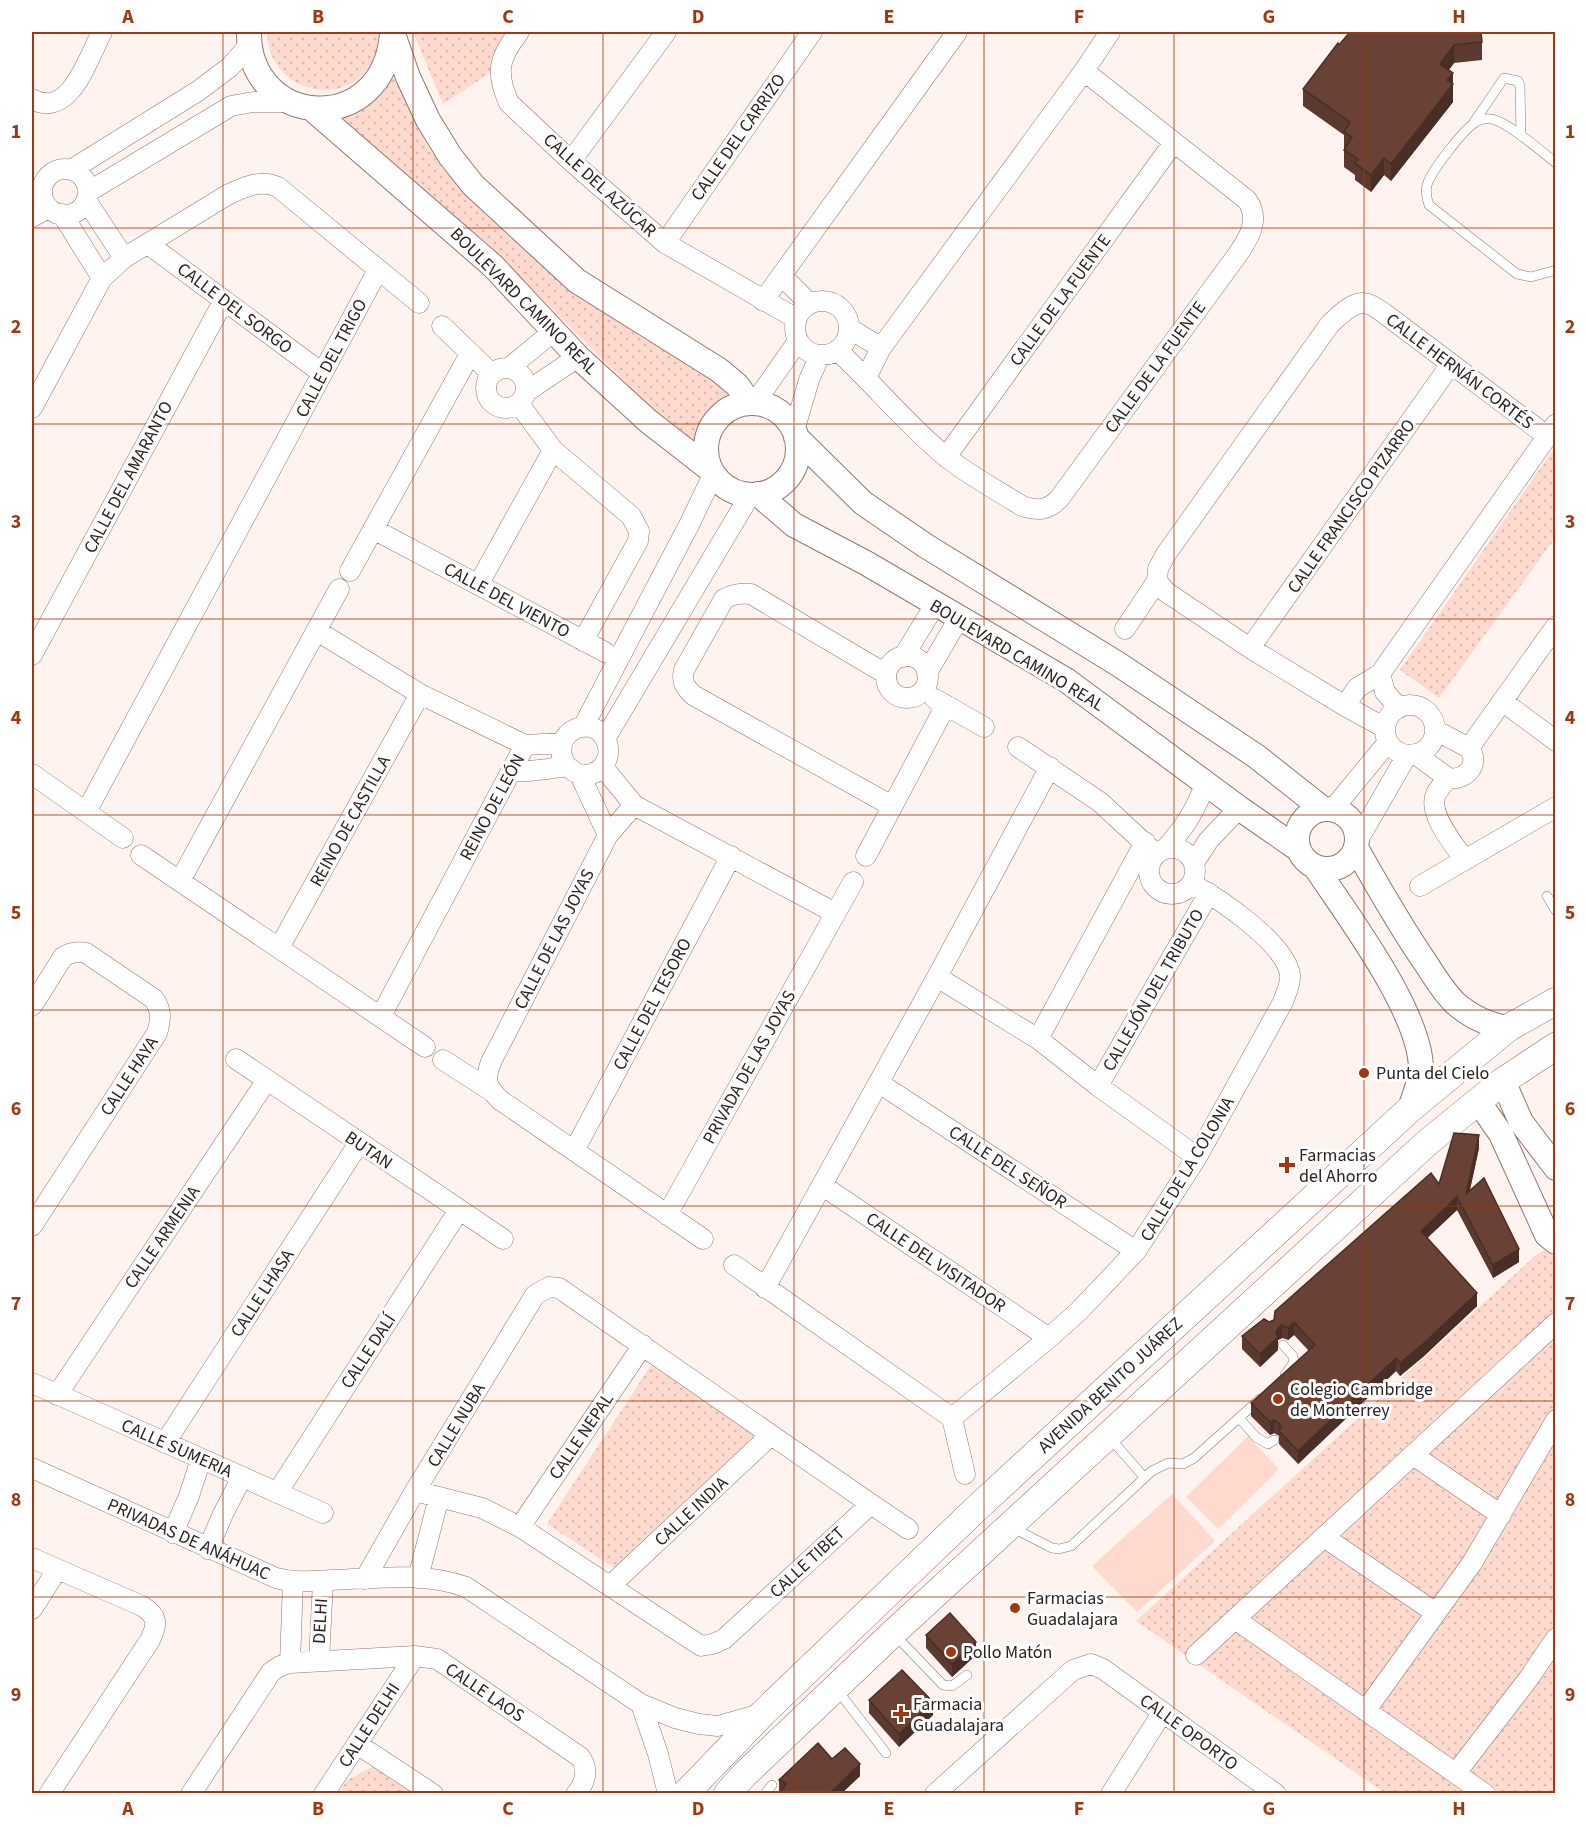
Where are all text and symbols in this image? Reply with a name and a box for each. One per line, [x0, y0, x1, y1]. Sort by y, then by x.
text: A [121, 3, 134, 31]
text: B [312, 3, 324, 31]
text: C [502, 3, 514, 31]
text: D [692, 3, 704, 31]
text: E [884, 3, 894, 31]
text: F [1074, 3, 1084, 31]
text: G [1263, 3, 1275, 31]
text: H [1452, 3, 1466, 31]
street label: CALLE DEL CARRIZO [685, 69, 792, 206]
text: 1 [11, 118, 21, 146]
text: 1 [1565, 118, 1575, 146]
street label: CALLE DEL AZÚCAR [538, 128, 662, 243]
street label: BOULEVARD CAMINO REAL [444, 222, 603, 381]
street label: CALLE DE LA FUENTE [1004, 229, 1117, 371]
street label: CALLE DEL SORGO [172, 257, 298, 360]
street label: CALLE DEL TRIGO [290, 294, 373, 422]
street label: CALLE DE LA FUENTE [1099, 296, 1212, 438]
street label: CALLE HERNÁN CORTÉS [1381, 307, 1539, 435]
text: 2 [11, 313, 21, 341]
text: 2 [1565, 313, 1575, 341]
street label: CALLE DEL AMARANTO [78, 397, 179, 558]
street label: CALLE FRANCISCO PIZARRO [1282, 414, 1421, 599]
text: 3 [11, 508, 21, 536]
text: 3 [1565, 508, 1575, 536]
street label: CALLE DEL VIENTO [439, 557, 574, 644]
street label: BOULEVARD CAMINO REAL [925, 593, 1109, 718]
text: 4 [11, 704, 22, 732]
text: 4 [1565, 704, 1576, 732]
street label: REINO DE LEÓN [454, 749, 531, 865]
street label: REINO DE CASTILLA [304, 751, 397, 892]
street label: CALLE DE LAS JOYAS [508, 865, 601, 1014]
text: 5 [11, 899, 21, 927]
text: 5 [1565, 899, 1575, 927]
street label: CALLEJÓN DEL TRIBUTO [1097, 904, 1210, 1076]
street label: CALLE DEL TESORO [607, 934, 698, 1075]
street label: PRIVADA DE LAS JOYAS [697, 986, 802, 1149]
street label: CALLE HAYA [94, 1032, 165, 1121]
place label: Punta del Cielo [1376, 1061, 1489, 1086]
marker: Punta del Cielo [1357, 1066, 1371, 1080]
street label: CALLE DE LA COLONIA [1134, 1092, 1241, 1246]
text: 6 [11, 1095, 21, 1123]
text: 6 [1565, 1095, 1575, 1123]
street label: CALLE DEL SEÑOR [944, 1120, 1072, 1215]
street label: BUTAN [340, 1125, 397, 1175]
place label: Farmacias del Ahorro [1299, 1143, 1378, 1189]
marker: Farmacias del Ahorro [1280, 1158, 1294, 1172]
street label: CALLE ARMENIA [119, 1181, 206, 1294]
street label: CALLE DEL VISITADOR [861, 1206, 1011, 1319]
street label: CALLE LHASA [225, 1244, 300, 1342]
text: 7 [11, 1290, 21, 1318]
text: 7 [1565, 1290, 1575, 1318]
street label: CALLE DALÍ [335, 1308, 403, 1394]
street label: AVENIDA BENITO JUÁREZ [1033, 1312, 1188, 1459]
place label: Colegio Cambridge de Monterrey [1290, 1377, 1433, 1423]
street label: CALLE NUBA [421, 1378, 492, 1472]
street label: CALLE NEPAL [543, 1388, 620, 1485]
marker: Colegio Cambridge de Monterrey [1271, 1392, 1285, 1406]
street label: CALLE SUMERIA [117, 1413, 237, 1484]
street label: CALLE INDIA [649, 1470, 734, 1552]
text: 8 [11, 1486, 21, 1514]
text: 8 [1565, 1486, 1575, 1514]
street label: PRIVADAS DE ANÁHUAC [103, 1492, 274, 1587]
street label: CALLE TIBET [764, 1521, 851, 1604]
place label: Farmacias Guadalajara [1027, 1586, 1118, 1632]
street label: DELHI [307, 1598, 334, 1645]
marker: Farmacias Guadalajara [1008, 1601, 1022, 1615]
place label: Pollo Matón [963, 1640, 1052, 1665]
marker: Pollo Matón [944, 1645, 958, 1659]
street label: CALLE LAOS [440, 1657, 529, 1728]
street label: CALLE DELHI [333, 1678, 406, 1773]
text: 9 [11, 1681, 21, 1709]
text: 9 [1565, 1681, 1575, 1709]
street label: CALLE OPORTO [1134, 1688, 1243, 1777]
place label: Farmacia Guadalajara [913, 1692, 1004, 1738]
marker: Farmacia Guadalajara [894, 1707, 908, 1721]
text: A [121, 1795, 134, 1823]
text: B [312, 1795, 324, 1823]
text: C [502, 1795, 514, 1823]
text: D [692, 1795, 704, 1823]
text: E [884, 1795, 894, 1823]
text: F [1074, 1795, 1084, 1823]
text: G [1263, 1795, 1275, 1823]
text: H [1452, 1795, 1466, 1823]

